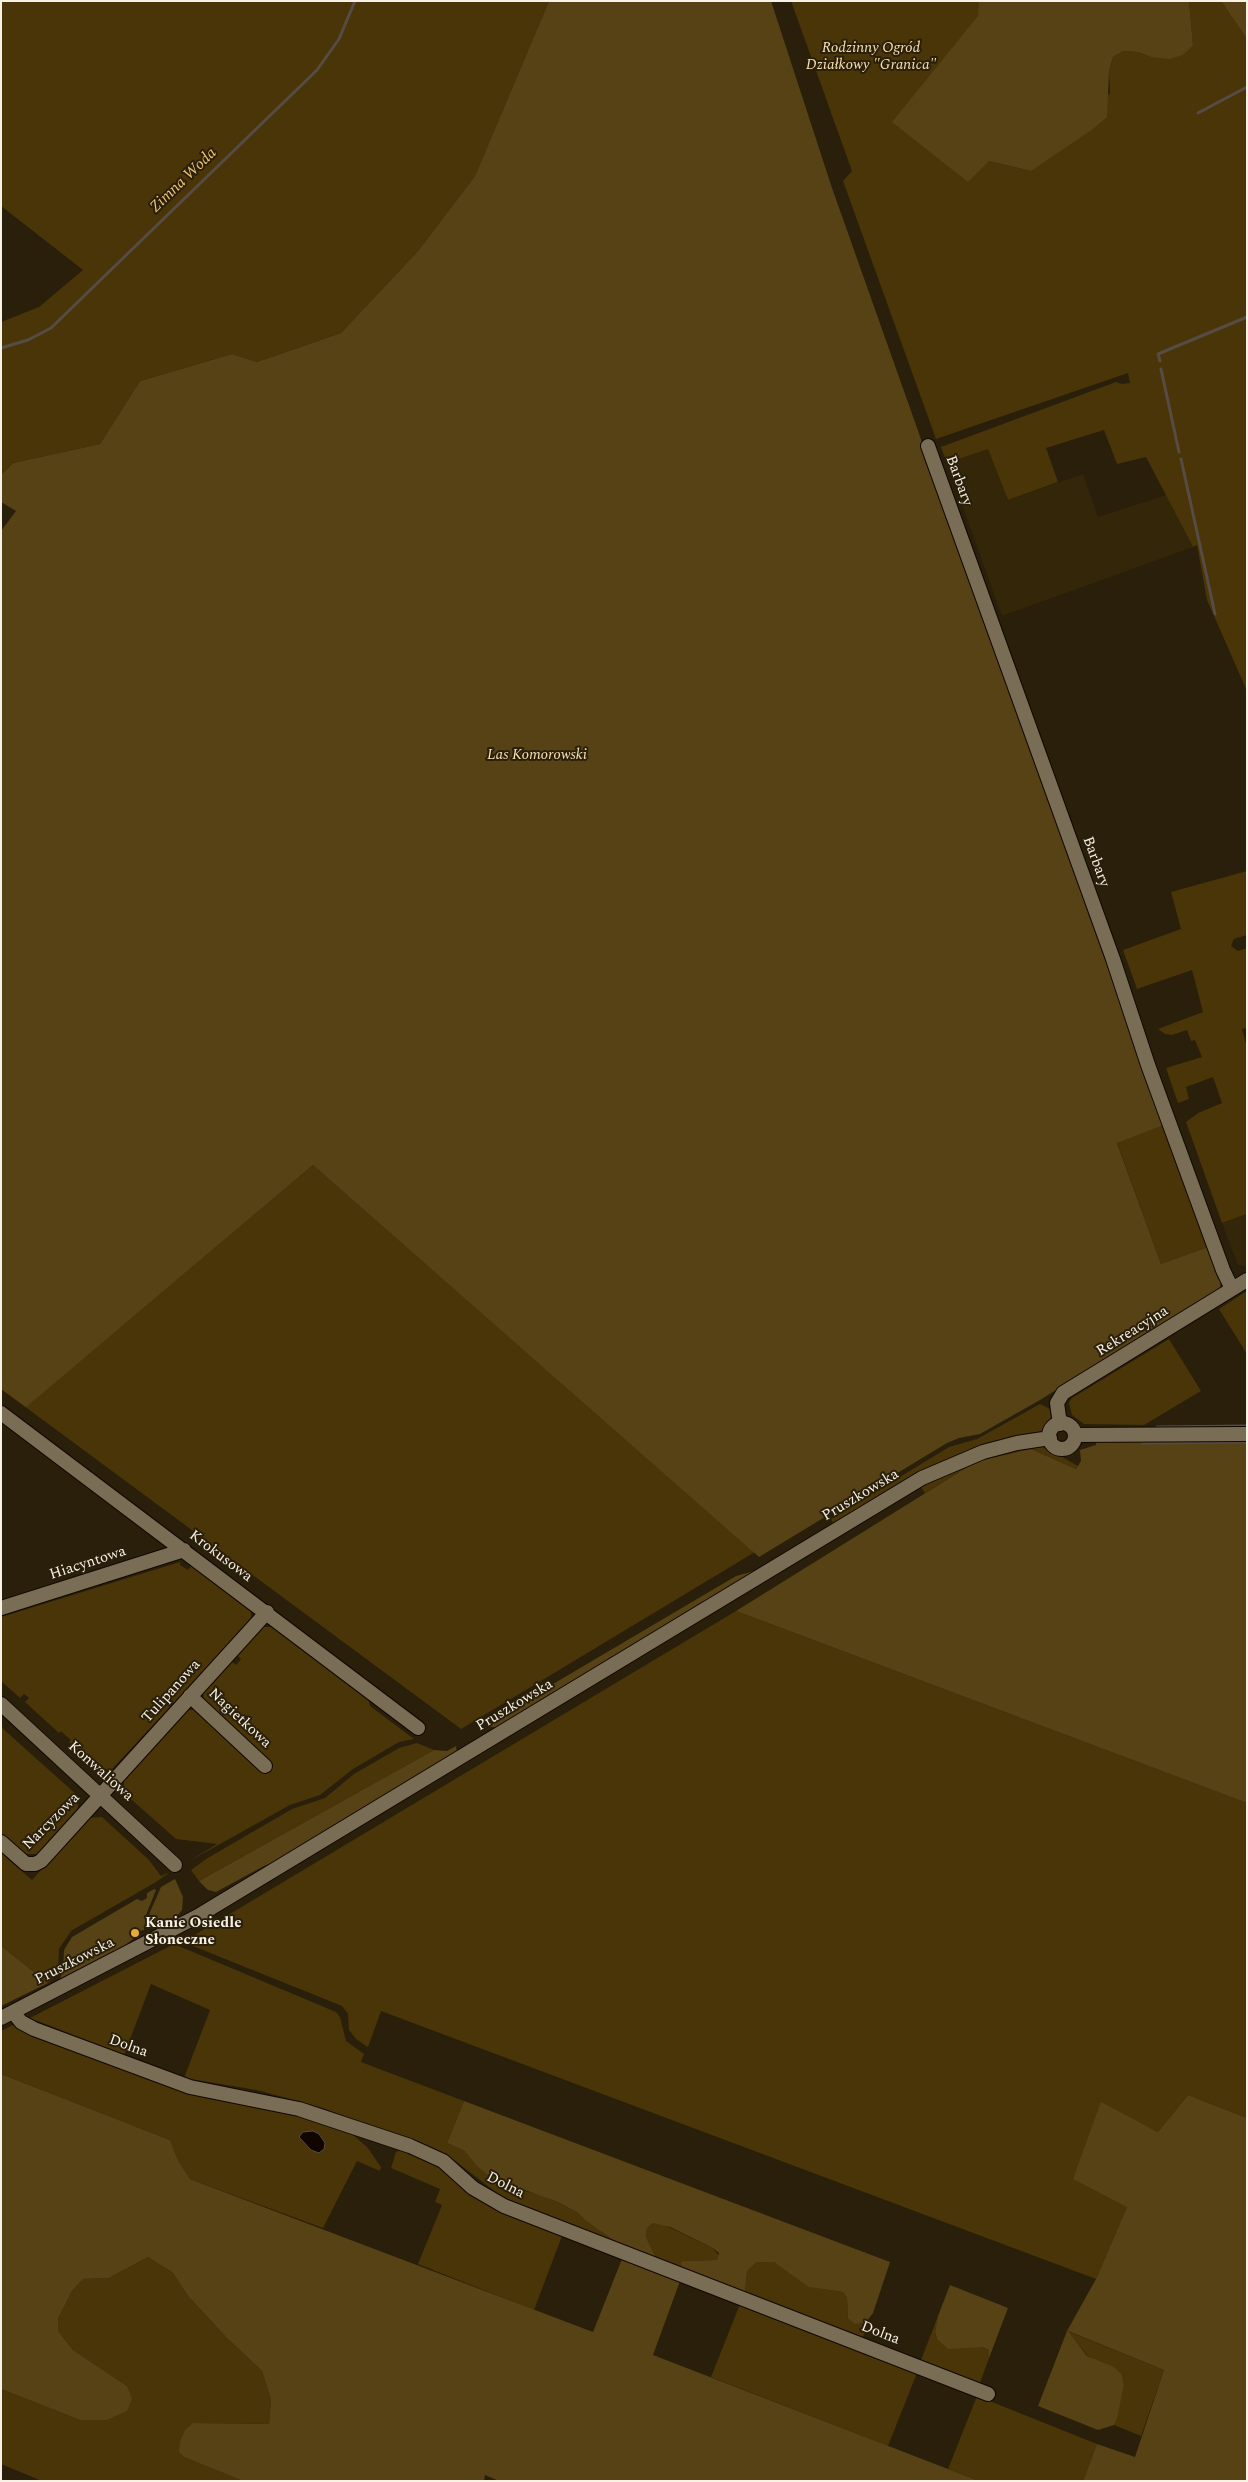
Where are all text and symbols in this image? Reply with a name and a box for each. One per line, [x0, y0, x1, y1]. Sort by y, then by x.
park label: Rodzinny Ogród Działkowy "Granica" [806, 40, 936, 75]
water label: Zimna Woda [147, 144, 221, 218]
street label: Barbary [941, 453, 975, 509]
park label: Las Komorowski [487, 747, 587, 765]
street label: Barbary [1078, 834, 1112, 890]
street label: Rekreacyjna [1094, 1303, 1172, 1361]
street label: Pruszkowska [819, 1466, 903, 1526]
street label: Krokusowa [185, 1527, 255, 1587]
street label: Hiacyntowa [47, 1543, 129, 1585]
street label: Tulipanowa [139, 1657, 205, 1727]
street label: Pruszkowska [473, 1676, 557, 1736]
street label: Nagietkowa [204, 1685, 274, 1753]
street label: Konwaliowa [64, 1738, 136, 1806]
street label: Narcyzowa [20, 1790, 84, 1854]
place label: Kanie Osiedle Słoneczne [145, 1915, 242, 1950]
marker: Kanie Osiedle Słoneczne [129, 1927, 141, 1939]
street label: Pruszkowska [32, 1934, 118, 1990]
street label: Dolna [106, 2032, 150, 2062]
street label: Dolna [483, 2169, 527, 2203]
street label: Dolna [858, 2318, 902, 2350]

